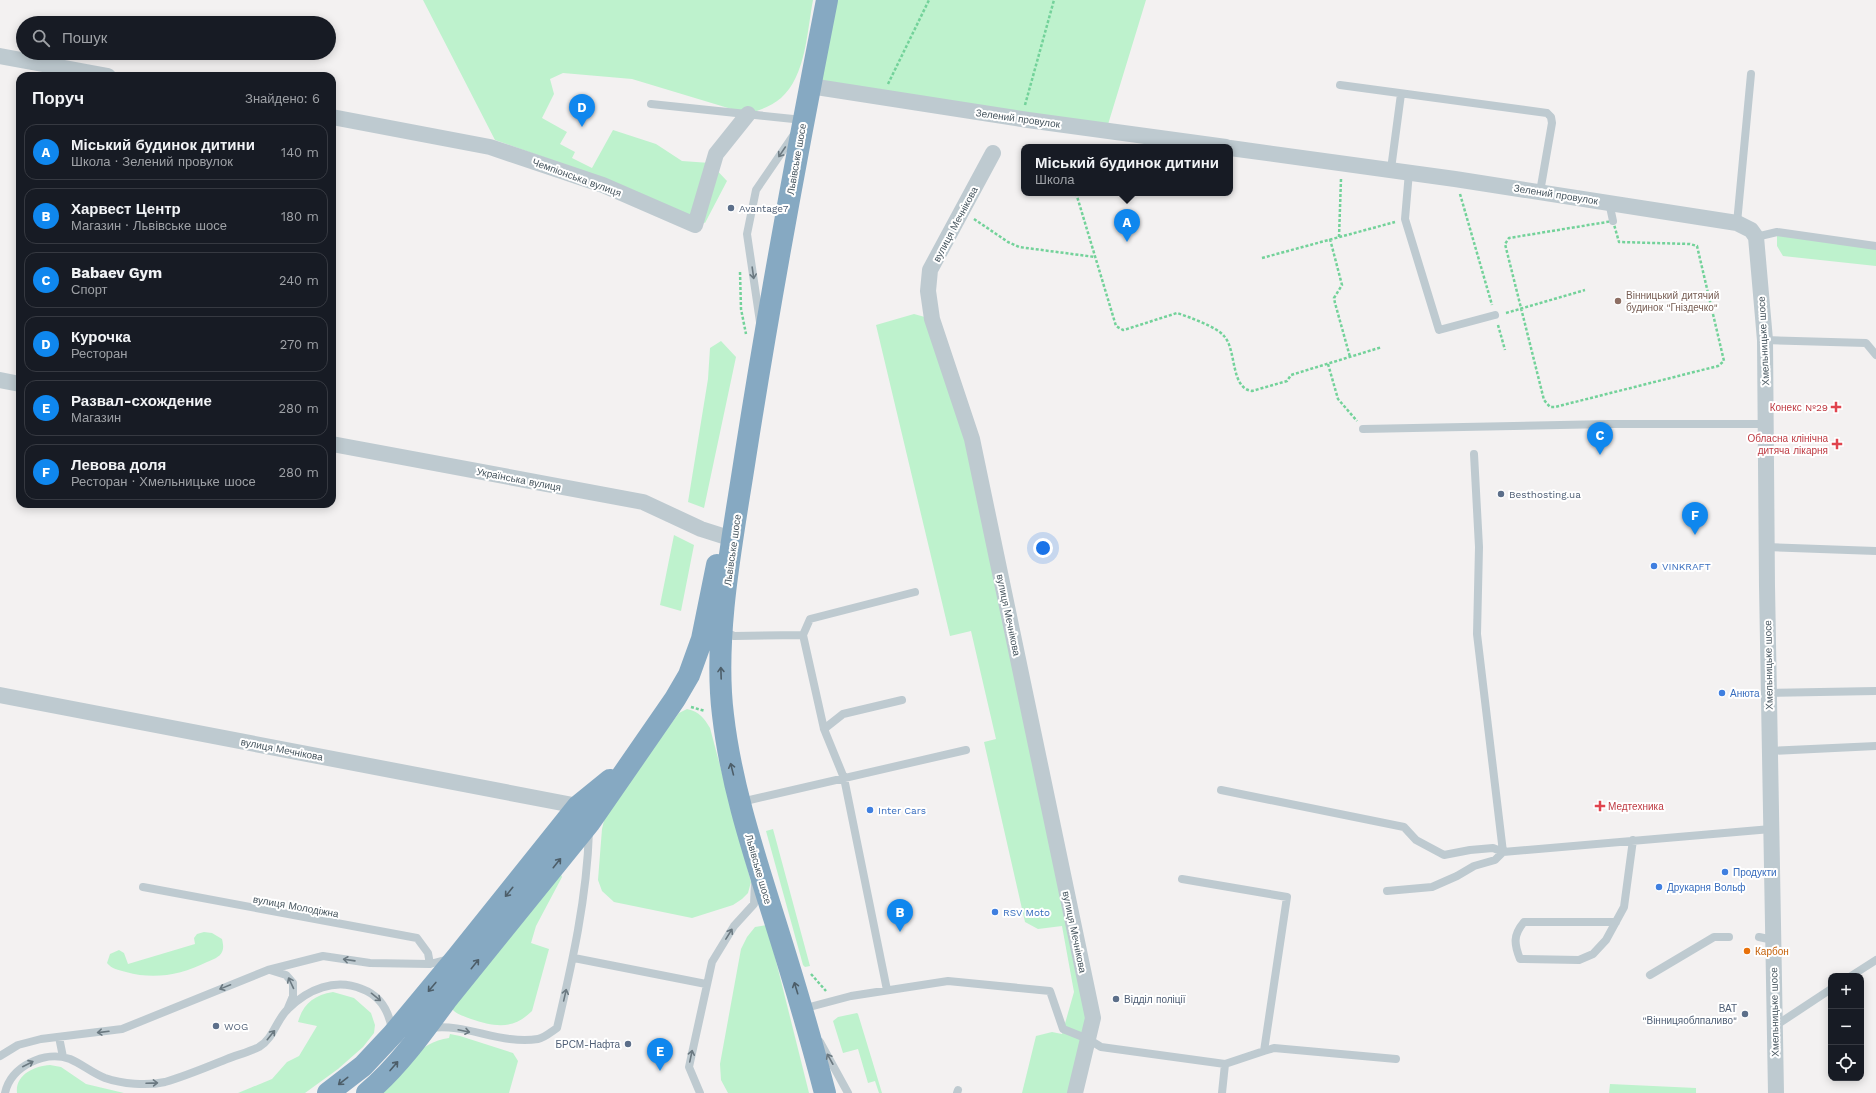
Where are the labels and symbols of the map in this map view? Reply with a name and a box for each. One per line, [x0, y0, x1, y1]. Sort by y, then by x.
pin: D [569, 94, 595, 127]
street label: Зелений провулок [975, 107, 1061, 130]
street label: Львівське шосе [785, 122, 808, 196]
one-way arrow [778, 147, 786, 158]
street label: Чемпіонська вулиця [531, 156, 623, 199]
street label: Зелений провулок [1513, 182, 1599, 207]
street label: вулиця Мечнікова [931, 185, 980, 264]
marker: Avantage7 [726, 203, 736, 213]
place label: Avantage7 [739, 203, 789, 214]
pin: A [1114, 209, 1140, 242]
one-way arrow [749, 266, 757, 279]
place label: Вінницький дитячий будинок "Гніздечко" [1626, 290, 1719, 313]
marker: Вінницький дитячий будинок "Гніздечко" [1613, 296, 1623, 306]
street label: Хмельницьке шосе [1756, 296, 1771, 386]
place label: Конекс №29 [1770, 402, 1828, 413]
marker: Конекс №29 [1831, 402, 1841, 412]
pin: C [1587, 422, 1613, 455]
place label: Обласна клінічна дитяча лікарня [1747, 433, 1828, 456]
marker: Обласна клінічна дитяча лікарня [1831, 438, 1843, 450]
street label: Українська вулиця [476, 466, 562, 493]
marker: Besthosting.ua [1496, 489, 1506, 499]
place label: Besthosting.ua [1509, 489, 1581, 500]
pin: F [1682, 502, 1708, 535]
street label: Львівське шосе [722, 513, 743, 587]
your location [1033, 538, 1053, 558]
marker: VINKRAFT [1649, 561, 1659, 571]
place label: VINKRAFT [1662, 561, 1711, 572]
street label: вулиця Мечнікова [994, 573, 1023, 657]
street label: Хмельницьке шосе [1762, 620, 1775, 710]
one-way arrow [717, 667, 725, 680]
marker: Анюта [1717, 688, 1727, 698]
place label: Анюта [1730, 688, 1760, 699]
street label: вулиця Мечнікова [240, 736, 324, 763]
one-way arrow [728, 763, 736, 776]
marker: Медтехника [1595, 801, 1605, 811]
place label: Медтехника [1608, 801, 1664, 812]
marker: Inter Cars [865, 805, 875, 815]
place label: Inter Cars [878, 805, 926, 816]
street label: Львівське шосе [743, 833, 774, 906]
one-way arrow [552, 857, 561, 868]
marker: Продукти [1720, 867, 1730, 877]
place label: Продукти [1733, 867, 1777, 878]
marker: Друкарня Вольф [1654, 882, 1664, 892]
place label: Друкарня Вольф [1667, 882, 1746, 893]
one-way arrow [505, 887, 514, 898]
street label: вулиця Мечнікова [1060, 890, 1089, 974]
street label: вулиця Молодіжна [252, 894, 340, 920]
pin: B [887, 899, 913, 932]
marker: RSV Moto [990, 907, 1000, 917]
place label: RSV Moto [1003, 907, 1050, 918]
one-way arrow [726, 928, 734, 940]
marker: Карбон [1742, 946, 1752, 956]
place label: Карбон [1755, 946, 1789, 957]
one-way arrow [343, 956, 356, 964]
one-way arrow [471, 959, 480, 970]
street label: Хмельницьке шосе [1768, 967, 1781, 1057]
one-way arrow [287, 977, 294, 989]
one-way arrow [428, 982, 437, 992]
one-way arrow [792, 982, 799, 995]
one-way arrow [219, 984, 231, 992]
one-way arrow [561, 989, 569, 1002]
one-way arrow [371, 993, 381, 1002]
marker: Відділ поліції [1111, 994, 1121, 1004]
place label: Відділ поліції [1124, 994, 1186, 1005]
place label: ВАТ "Вінницяоблпаливо" [1642, 1003, 1737, 1026]
marker: ВАТ "Вінницяоблпаливо" [1740, 1009, 1750, 1019]
marker: WOG [211, 1021, 221, 1031]
place label: WOG [224, 1021, 248, 1032]
one-way arrow [457, 1027, 470, 1035]
one-way arrow [97, 1028, 110, 1035]
one-way arrow [266, 1030, 275, 1041]
pin: E [647, 1038, 673, 1071]
place label: БРСМ-Нафта [556, 1039, 620, 1050]
marker: БРСМ-Нафта [623, 1039, 633, 1049]
one-way arrow [688, 1050, 696, 1063]
one-way arrow [825, 1053, 833, 1065]
one-way arrow [22, 1060, 34, 1067]
one-way arrow [390, 1060, 399, 1071]
one-way arrow [338, 1077, 349, 1086]
one-way arrow [145, 1080, 158, 1087]

